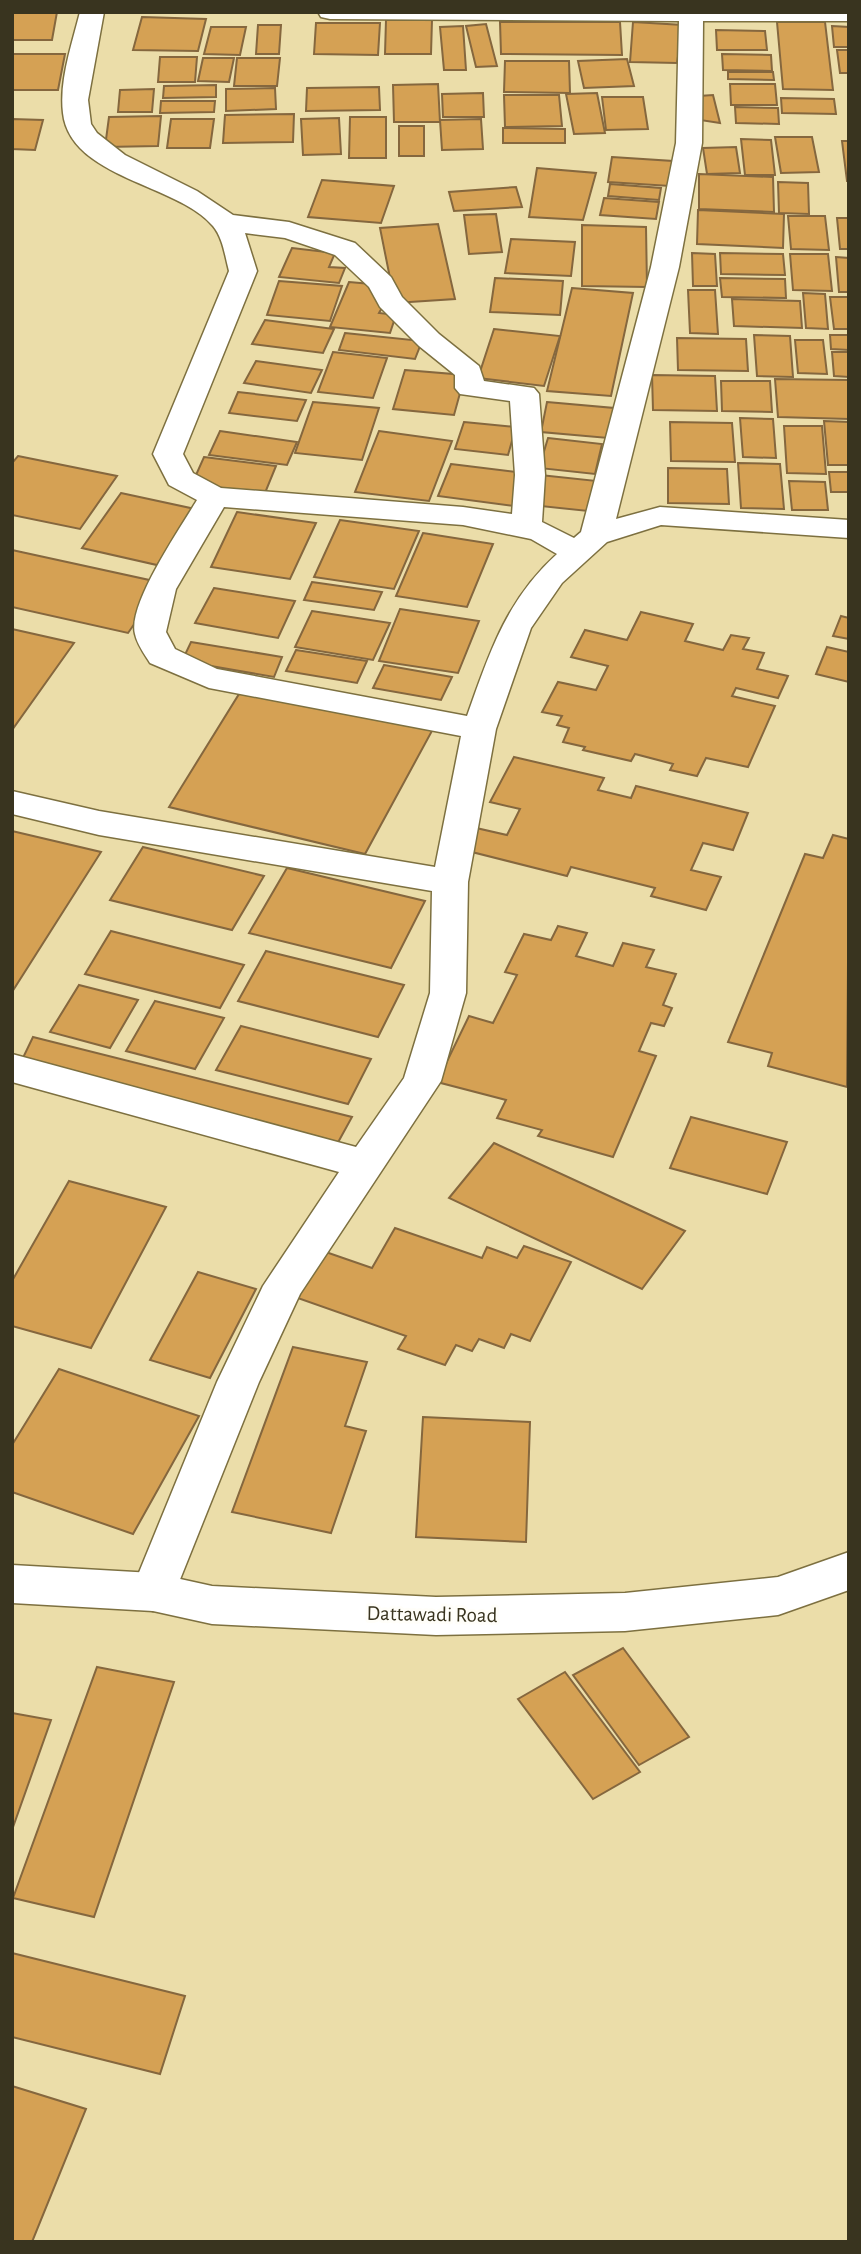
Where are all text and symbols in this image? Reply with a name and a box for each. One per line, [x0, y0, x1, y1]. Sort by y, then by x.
street label: Dattawadi Road [366, 1603, 498, 1626]

